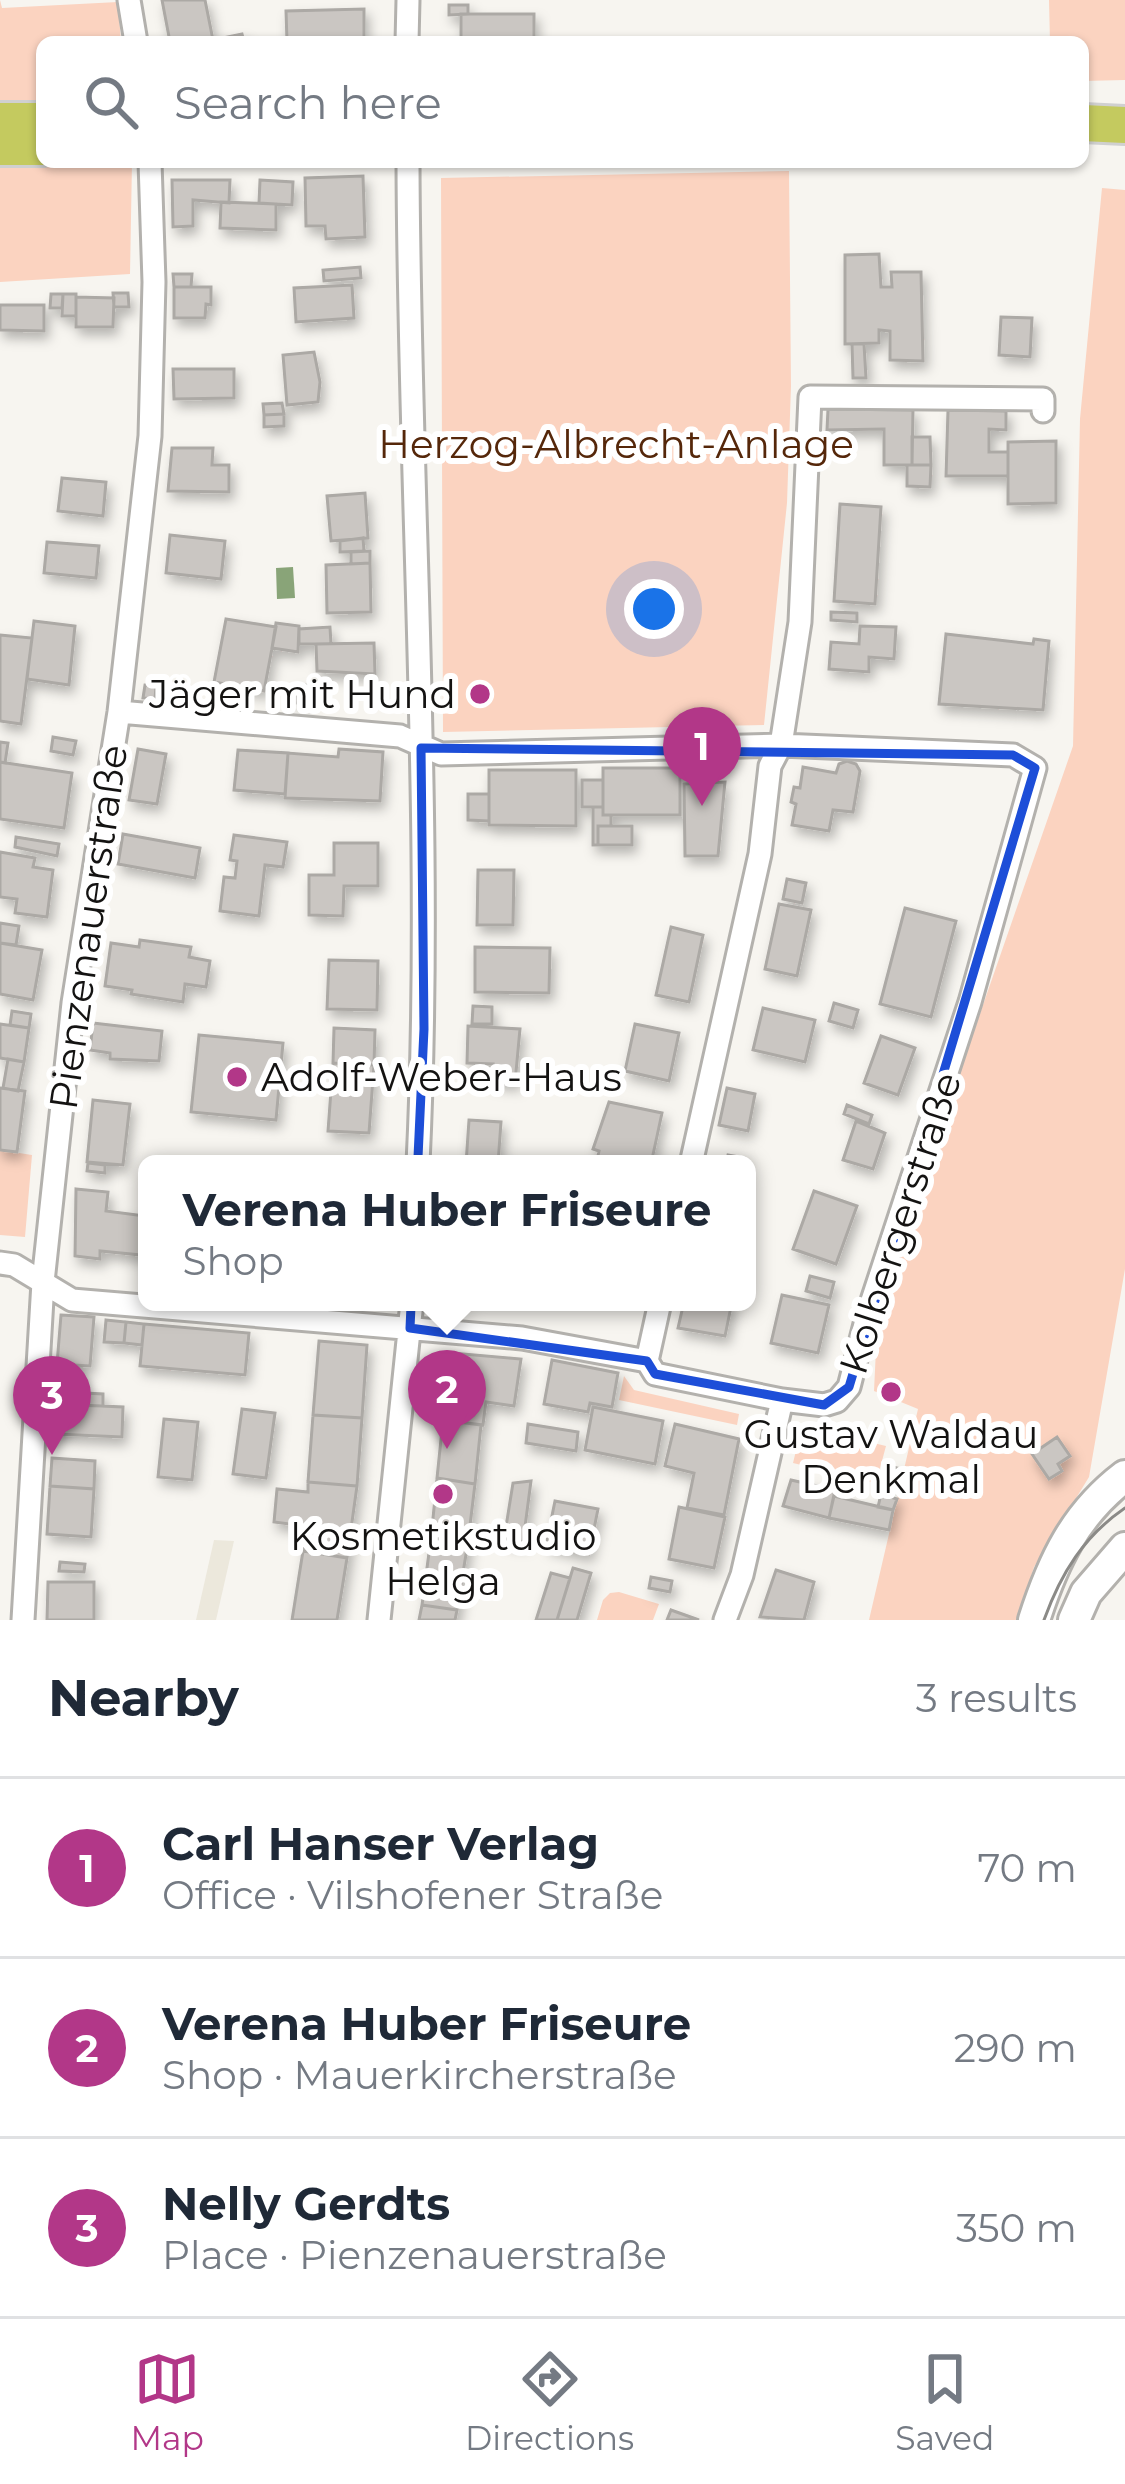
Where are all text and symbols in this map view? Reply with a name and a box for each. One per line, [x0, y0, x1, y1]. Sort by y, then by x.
search box [36, 36, 1089, 168]
icon: search [78, 69, 144, 135]
text: Search here [174, 75, 442, 130]
park label: Herzog-Albrecht-Anlage [378, 420, 854, 468]
your location [624, 579, 684, 639]
place label: Jäger mit Hund [148, 670, 456, 718]
marker: Jäger mit Hund [467, 681, 493, 707]
pin: 1 [663, 707, 741, 806]
street label: Pienzenauerstraße [39, 742, 137, 1112]
place label: Adolf-Weber-Haus [261, 1053, 622, 1101]
marker: Adolf-Weber-Haus [224, 1064, 250, 1090]
street label: Kolbergerstraße [829, 1066, 971, 1380]
popup [138, 1155, 756, 1311]
text: Verena Huber Friseure [182, 1182, 712, 1237]
text: Shop [182, 1237, 284, 1285]
pin: 2 [408, 1350, 486, 1449]
pin: 3 [13, 1356, 91, 1455]
marker: Gustav Waldau Denkmal [878, 1379, 904, 1405]
place label: Gustav Waldau Denkmal [744, 1410, 1038, 1503]
marker: Kosmetikstudio Helga [430, 1481, 456, 1507]
place label: Kosmetikstudio Helga [290, 1512, 596, 1605]
text: Nearby [48, 1667, 239, 1729]
text: 3 results [916, 1674, 1077, 1722]
text: Carl Hanser Verlag [162, 1816, 599, 1871]
text: 1 [79, 1844, 95, 1892]
text: 70 m [977, 1844, 1077, 1892]
text: Office · Vilshofener Straße [162, 1871, 663, 1919]
text: Verena Huber Friseure [162, 1996, 691, 2051]
text: 2 [75, 2024, 99, 2072]
text: 290 m [954, 2024, 1077, 2072]
text: Shop · Mauerkircherstraße [162, 2051, 677, 2099]
text: Nelly Gerdts [162, 2176, 450, 2231]
text: 3 [75, 2204, 99, 2252]
text: 350 m [956, 2204, 1077, 2252]
text: Place · Pienzenauerstraße [162, 2231, 667, 2279]
tab: Map [131, 2346, 204, 2458]
tab: Directions [465, 2346, 634, 2458]
tab: Saved [895, 2346, 994, 2458]

